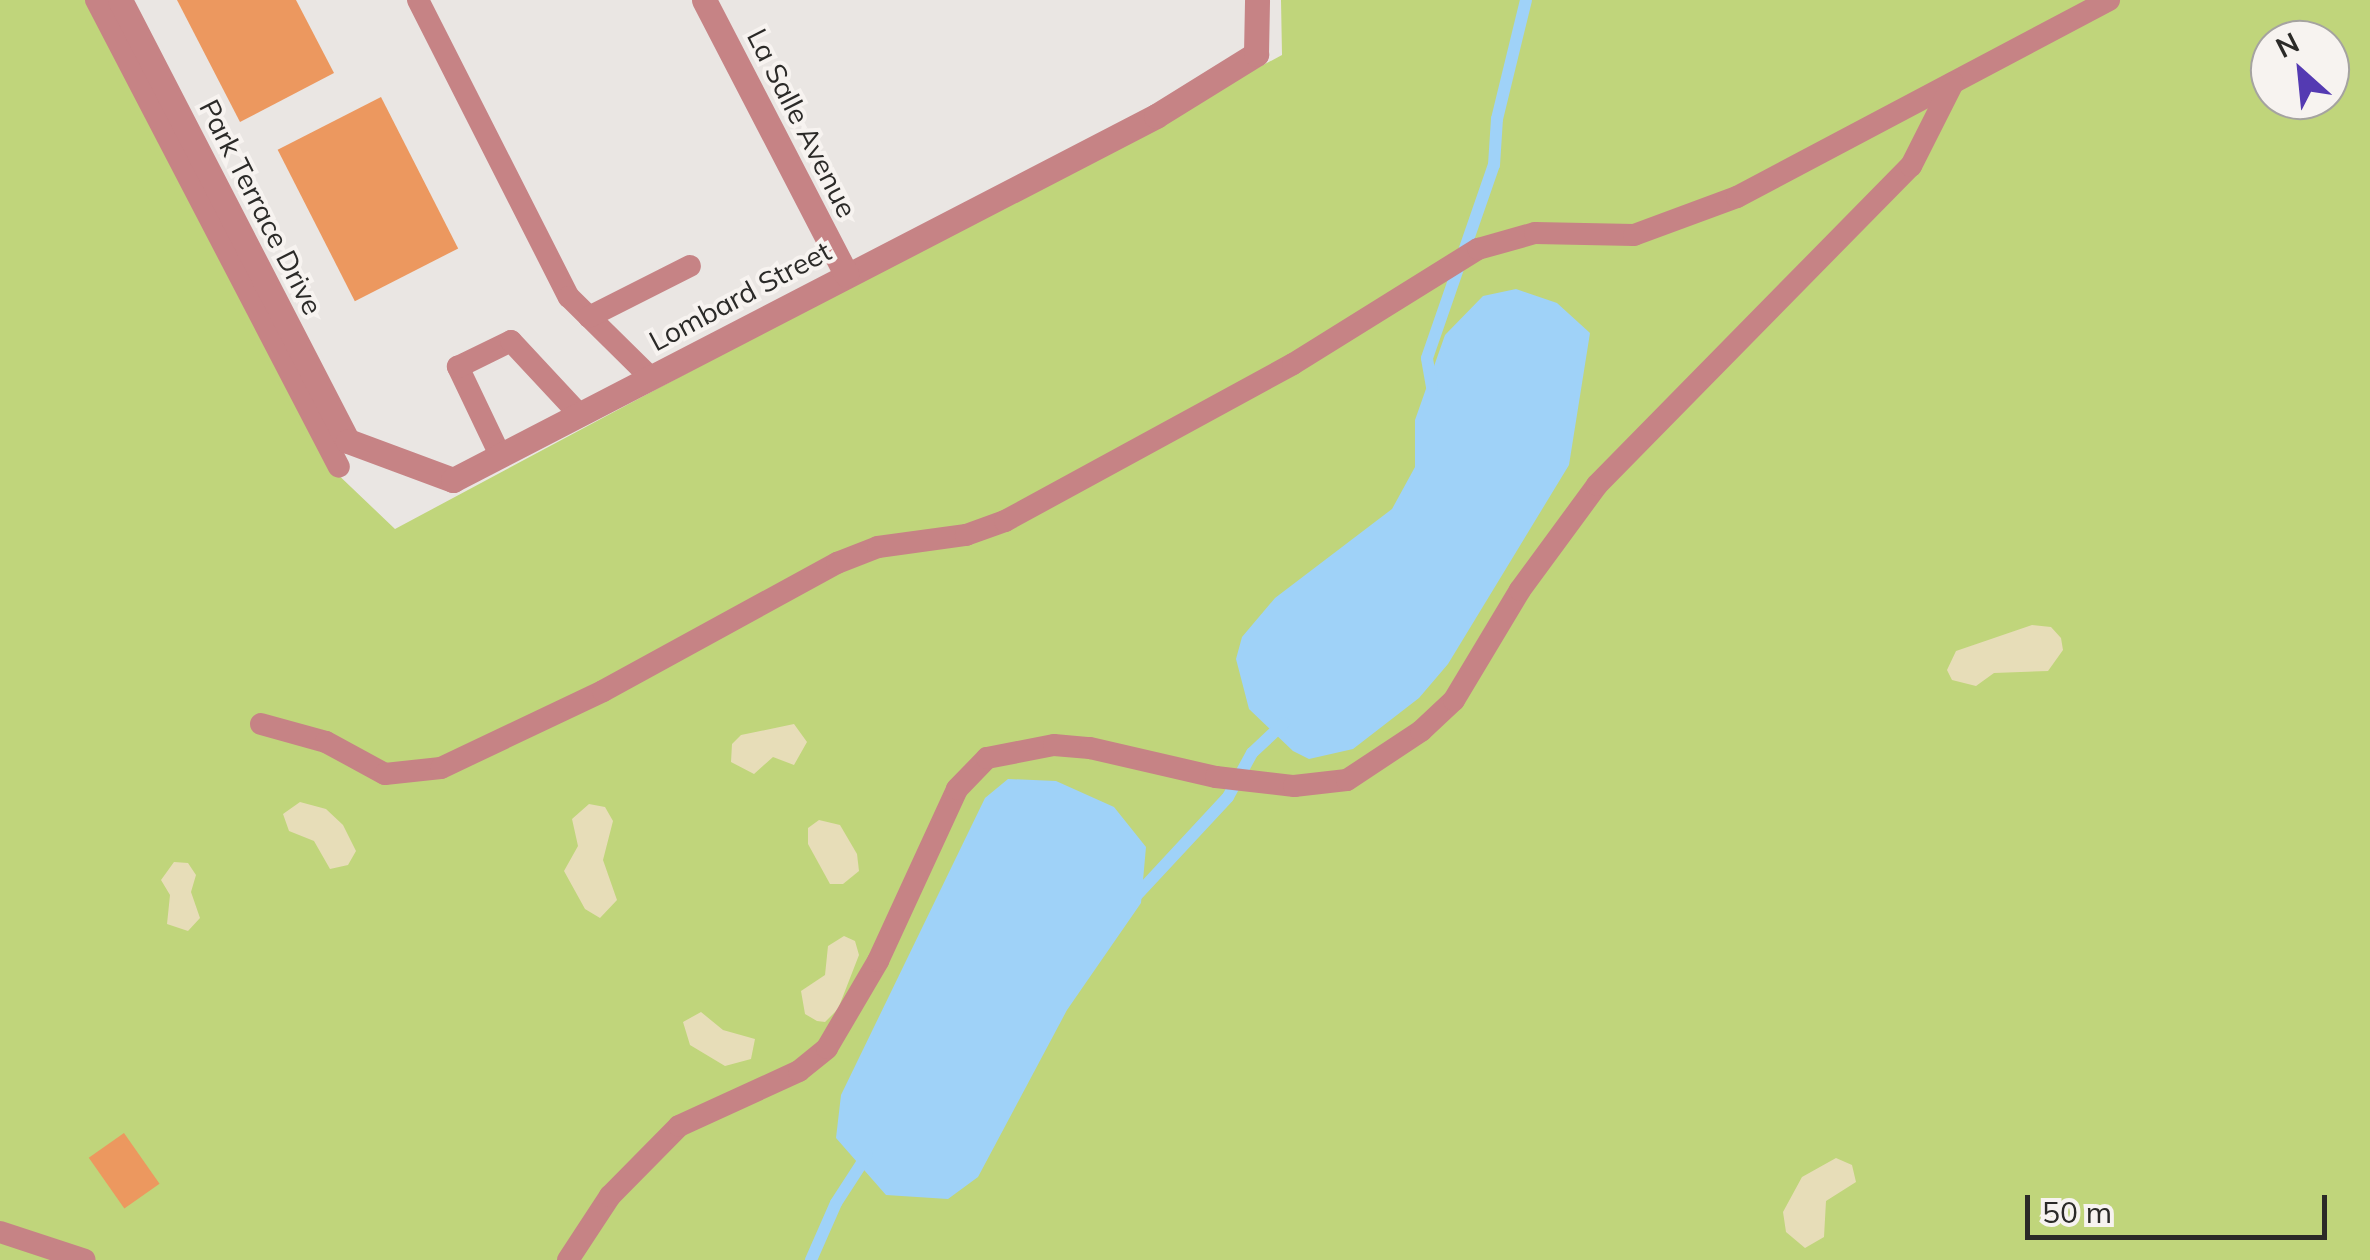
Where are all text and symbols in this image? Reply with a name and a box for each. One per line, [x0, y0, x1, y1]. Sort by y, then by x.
north arrow [2250, 20, 2350, 120]
street label: La Salle Avenue [740, 23, 864, 223]
text: N [2270, 24, 2304, 65]
street label: Park Terrace Drive [192, 94, 330, 320]
street label: Lombard Street [643, 234, 837, 358]
scale bar [2030, 1175, 2332, 1237]
text: 50 m [2042, 1193, 2112, 1231]

